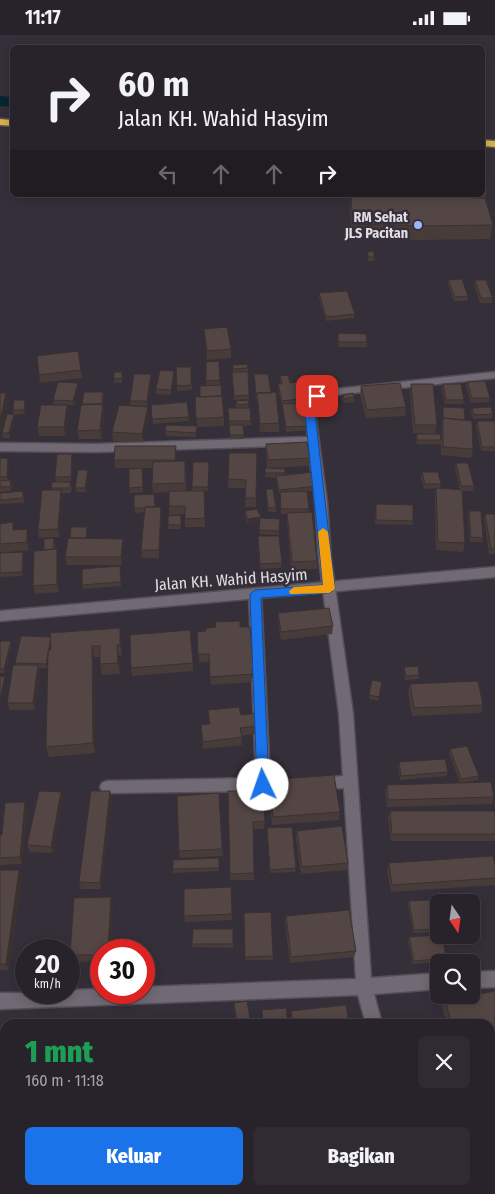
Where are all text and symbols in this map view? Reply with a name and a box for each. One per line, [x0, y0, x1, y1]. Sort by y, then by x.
text: 11:17 [25, 6, 61, 29]
text: 60 m [118, 63, 189, 105]
icon: right [35, 65, 100, 130]
text: Jalan KH. Wahid Hasyim [118, 105, 329, 132]
icon: left [154, 160, 182, 188]
icon: ahead [207, 160, 235, 188]
icon: ahead [260, 160, 288, 188]
icon: right [313, 160, 341, 188]
place label: RM Sehat JLS Pacitan [344, 209, 409, 242]
marker: RM Sehat JLS Pacitan [412, 219, 424, 231]
pin [296, 375, 338, 417]
icon: arrive [303, 382, 331, 410]
street label: Jalan KH. Wahid Hasyim [154, 565, 308, 594]
position arrow [236, 758, 288, 810]
north arrow [430, 894, 480, 944]
map controls [430, 894, 480, 1004]
speed limit sign: 30 [90, 939, 155, 1004]
text: 20 [35, 950, 60, 980]
button: search [430, 954, 480, 1004]
text: km/h [34, 977, 61, 991]
text: 1 mnt [25, 1034, 93, 1070]
button: close [418, 1036, 470, 1088]
text: 160 m · 11:18 [25, 1071, 104, 1090]
button: Keluar [25, 1127, 243, 1185]
button: Bagikan [253, 1127, 470, 1185]

